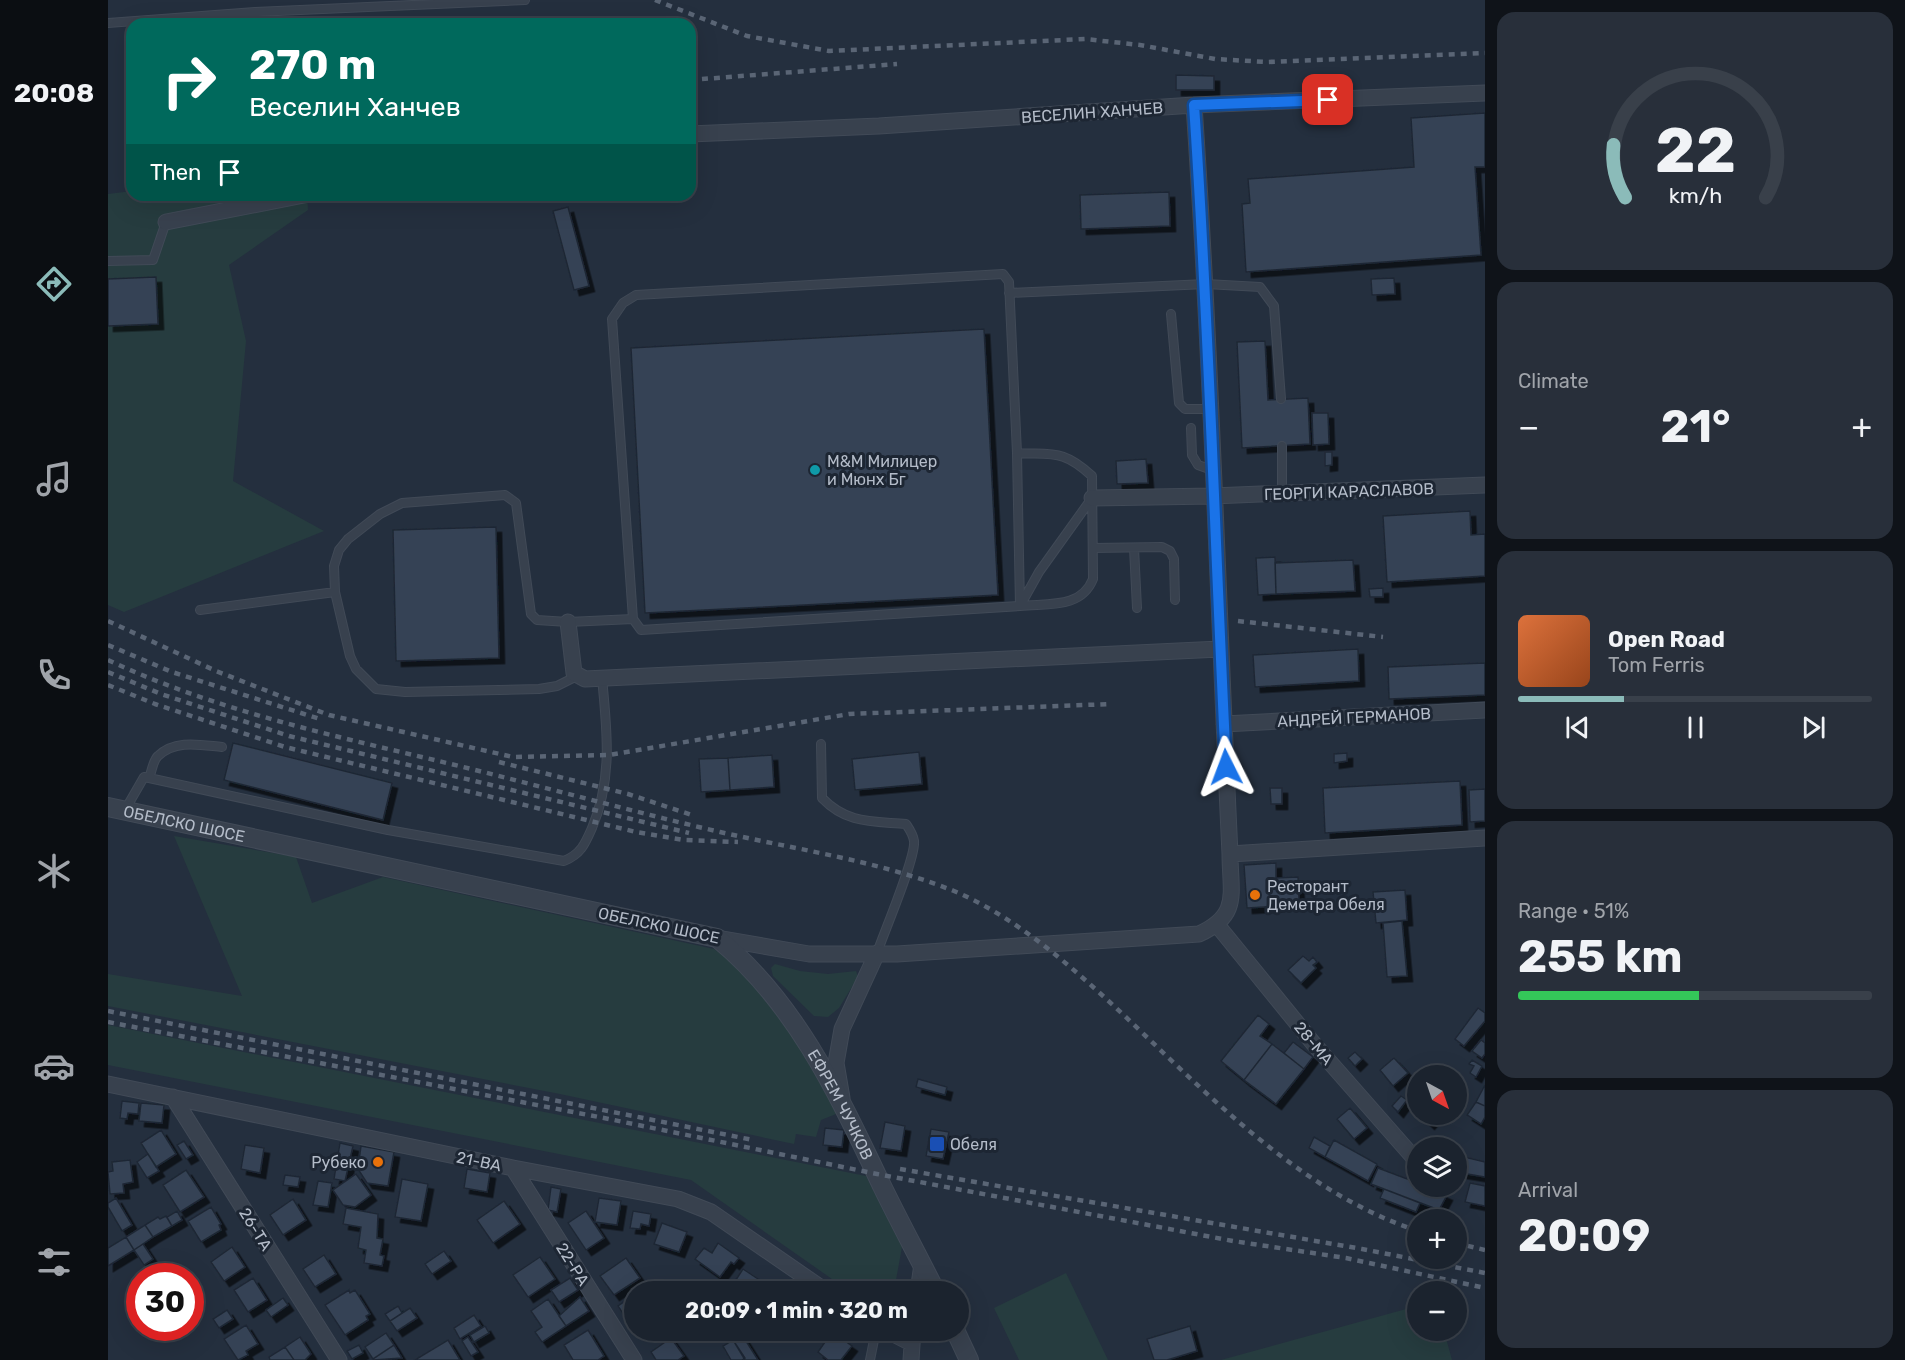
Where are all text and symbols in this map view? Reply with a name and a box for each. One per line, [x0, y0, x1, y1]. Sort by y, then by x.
text: 270 m [249, 40, 376, 90]
icon: right [150, 42, 228, 120]
pin [1302, 74, 1353, 125]
text: 20:08 [14, 77, 94, 109]
icon: arrive [1311, 83, 1344, 116]
text: Веселин Ханчев [249, 91, 461, 123]
street label: ВЕСЕЛИН ХАНЧЕВ [1020, 98, 1164, 127]
text: 22 [1654, 114, 1736, 188]
icon: arrive [213, 156, 246, 189]
text: Then [150, 159, 201, 186]
text: km/h [1668, 183, 1722, 208]
icon: directions [33, 263, 75, 305]
text: Climate [1518, 369, 1589, 393]
text: 21° [1660, 400, 1731, 453]
text: − [1518, 407, 1539, 446]
text: + [1851, 407, 1872, 446]
place label: М&M Mилицер и Мюнх Бг [827, 452, 937, 489]
icon: music [33, 458, 75, 500]
marker: М&M Mилицер и Мюнх Бг [808, 463, 822, 477]
street label: ГЕОРГИ КАРАСЛАВОВ [1264, 479, 1434, 504]
text: Open Road [1608, 626, 1725, 653]
text: Tom Ferris [1608, 653, 1705, 677]
icon: phone [33, 654, 75, 696]
street label: АНДРЕЙ ГЕРМАНОВ [1277, 704, 1431, 731]
icon: previous [1561, 711, 1594, 744]
icon: pause [1679, 711, 1712, 744]
icon: next [1797, 711, 1830, 744]
position arrow [1194, 735, 1258, 799]
street label: ОБЕЛСКО ШОСЕ [122, 802, 247, 846]
icon: climate [33, 850, 75, 892]
place label: Ресторант Деметра Обеля [1267, 877, 1385, 914]
marker: Ресторант Деметра Обеля [1248, 888, 1262, 902]
text: Range · 51% [1518, 899, 1629, 923]
street label: ОБЕЛСКО ШОСЕ [596, 903, 721, 948]
text: 255 km [1518, 930, 1683, 983]
street label: 28-МА [1290, 1018, 1337, 1069]
icon: car [33, 1045, 75, 1087]
street label: ЕФРЕМ ЧУЧКОВ [804, 1046, 877, 1163]
north arrow [1407, 1065, 1467, 1125]
map controls [1407, 1065, 1467, 1341]
marker: Обеля [928, 1135, 946, 1153]
place label: Обеля [950, 1135, 997, 1154]
button: layers [1407, 1137, 1467, 1197]
street label: 21-ВА [455, 1147, 503, 1176]
place label: Рубеко [311, 1153, 366, 1172]
marker: Рубеко [371, 1155, 385, 1169]
text: Arrival [1518, 1178, 1578, 1202]
street label: 26-ТА [235, 1204, 276, 1254]
button: + [1407, 1209, 1467, 1269]
text: 20:09 [1518, 1209, 1650, 1262]
street label: 22-РА [552, 1239, 593, 1289]
icon: filters [33, 1241, 75, 1283]
speed limit sign: 30 [126, 1263, 204, 1341]
button: − [1407, 1281, 1467, 1341]
text: 20:09 · 1 min · 320 m [685, 1297, 908, 1324]

